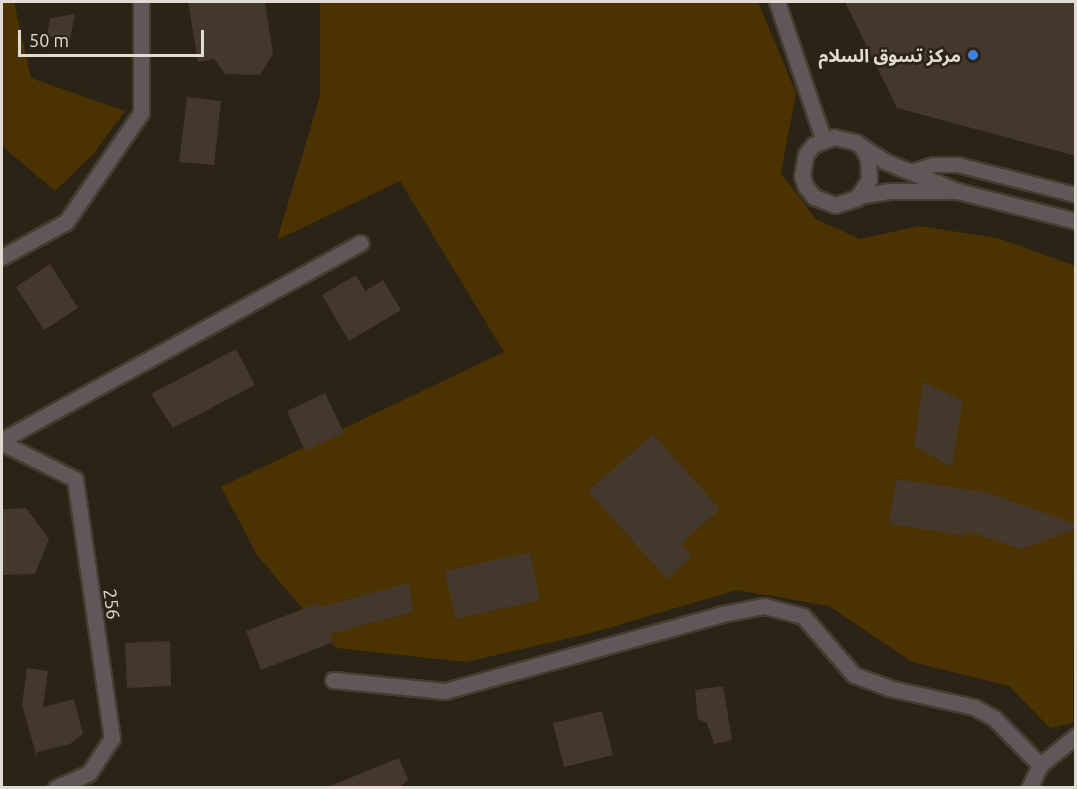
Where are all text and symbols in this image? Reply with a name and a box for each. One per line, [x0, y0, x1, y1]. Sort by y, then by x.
scale bar [21, 18, 207, 56]
text: 50 m [29, 30, 69, 50]
place label: مركز تسوق السلام [818, 44, 961, 66]
marker: مركز تسوق السلام [966, 48, 980, 62]
street label: 256 [99, 587, 125, 621]

